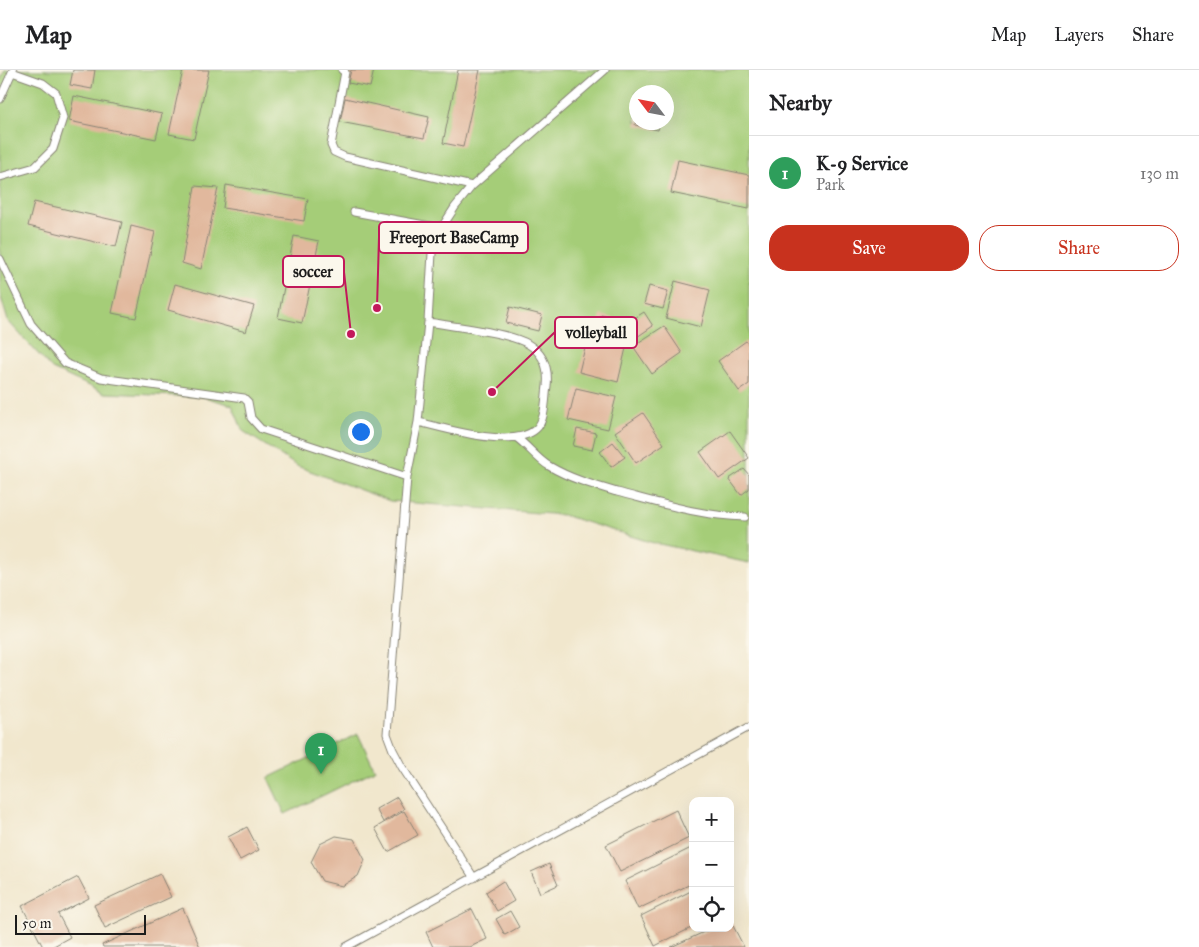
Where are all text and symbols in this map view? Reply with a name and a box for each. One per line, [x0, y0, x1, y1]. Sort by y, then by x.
text: Map [25, 20, 72, 50]
text: Map [991, 24, 1026, 46]
text: Layers [1054, 24, 1104, 46]
text: Share [1132, 24, 1174, 46]
north arrow [629, 85, 674, 130]
text: Nearby [769, 90, 832, 116]
text: K-9 Service [816, 152, 908, 175]
text: 1 [782, 164, 788, 183]
text: 130 m [1140, 164, 1179, 183]
text: Park [816, 175, 845, 194]
callout: Freeport BaseCamp [379, 222, 528, 253]
button: Save [769, 225, 969, 271]
button: Share [979, 225, 1179, 271]
text: Freeport BaseCamp [389, 228, 519, 248]
callout: soccer [283, 256, 344, 287]
text: soccer [293, 262, 334, 281]
callout: volleyball [555, 317, 637, 348]
text: volleyball [564, 323, 627, 343]
your location [348, 419, 374, 445]
pin: 1 [305, 733, 337, 774]
map controls [689, 797, 734, 932]
button: + [689, 797, 734, 842]
button: − [689, 842, 734, 887]
button: locate [689, 887, 734, 932]
scale bar [15, 912, 146, 935]
text: 50 m [22, 915, 51, 932]

